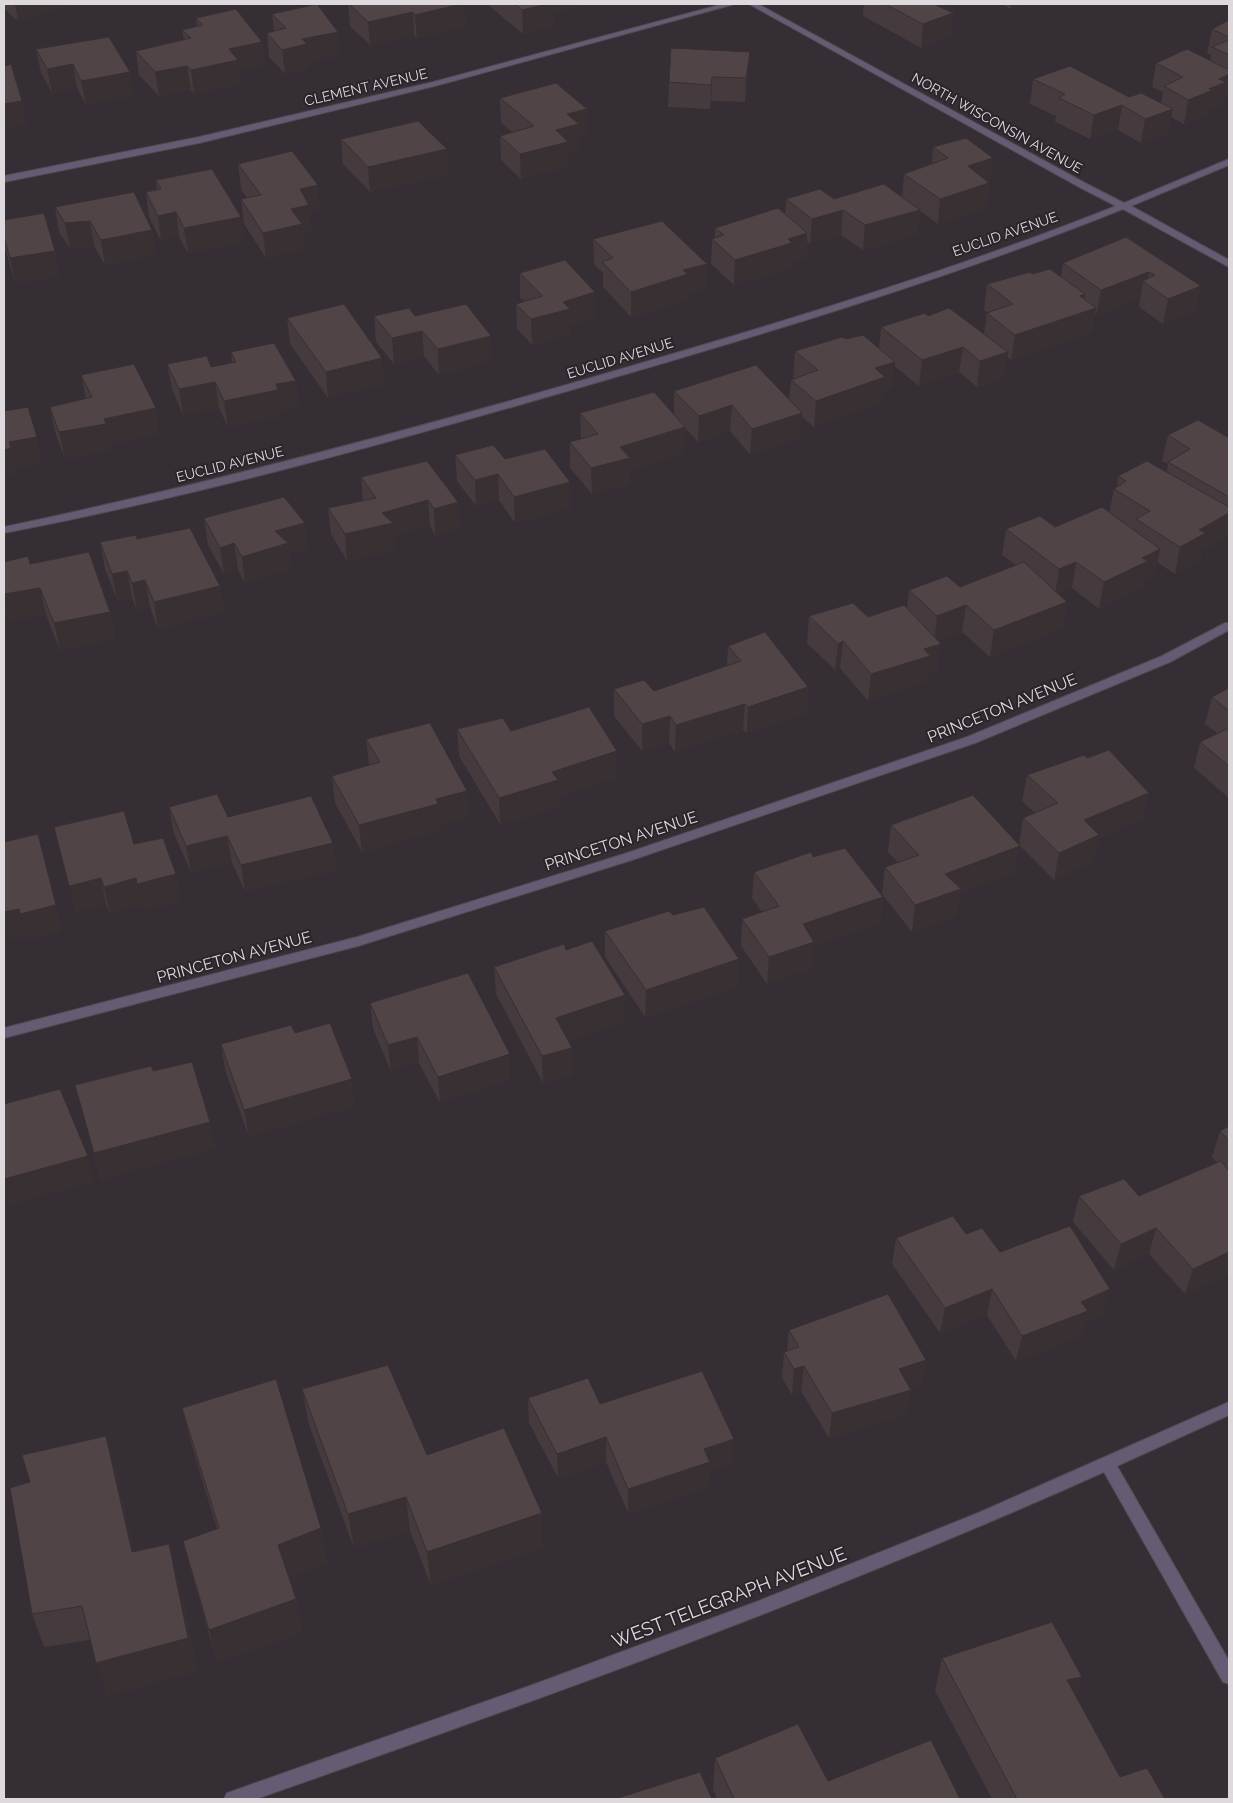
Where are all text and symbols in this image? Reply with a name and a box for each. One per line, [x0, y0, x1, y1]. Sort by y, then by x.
street label: CLEMENT AVENUE [303, 65, 429, 109]
street label: NORTH WISCONSIN AVENUE [909, 69, 1085, 177]
street label: EUCLID AVENUE [950, 209, 1060, 259]
street label: EUCLID AVENUE [565, 334, 675, 382]
street label: EUCLID AVENUE [175, 443, 285, 485]
street label: PRINCETON AVENUE [925, 669, 1080, 747]
street label: PRINCETON AVENUE [542, 807, 700, 875]
street label: PRINCETON AVENUE [155, 927, 314, 987]
street label: WEST TELEGRAPH AVENUE [609, 1542, 849, 1652]

